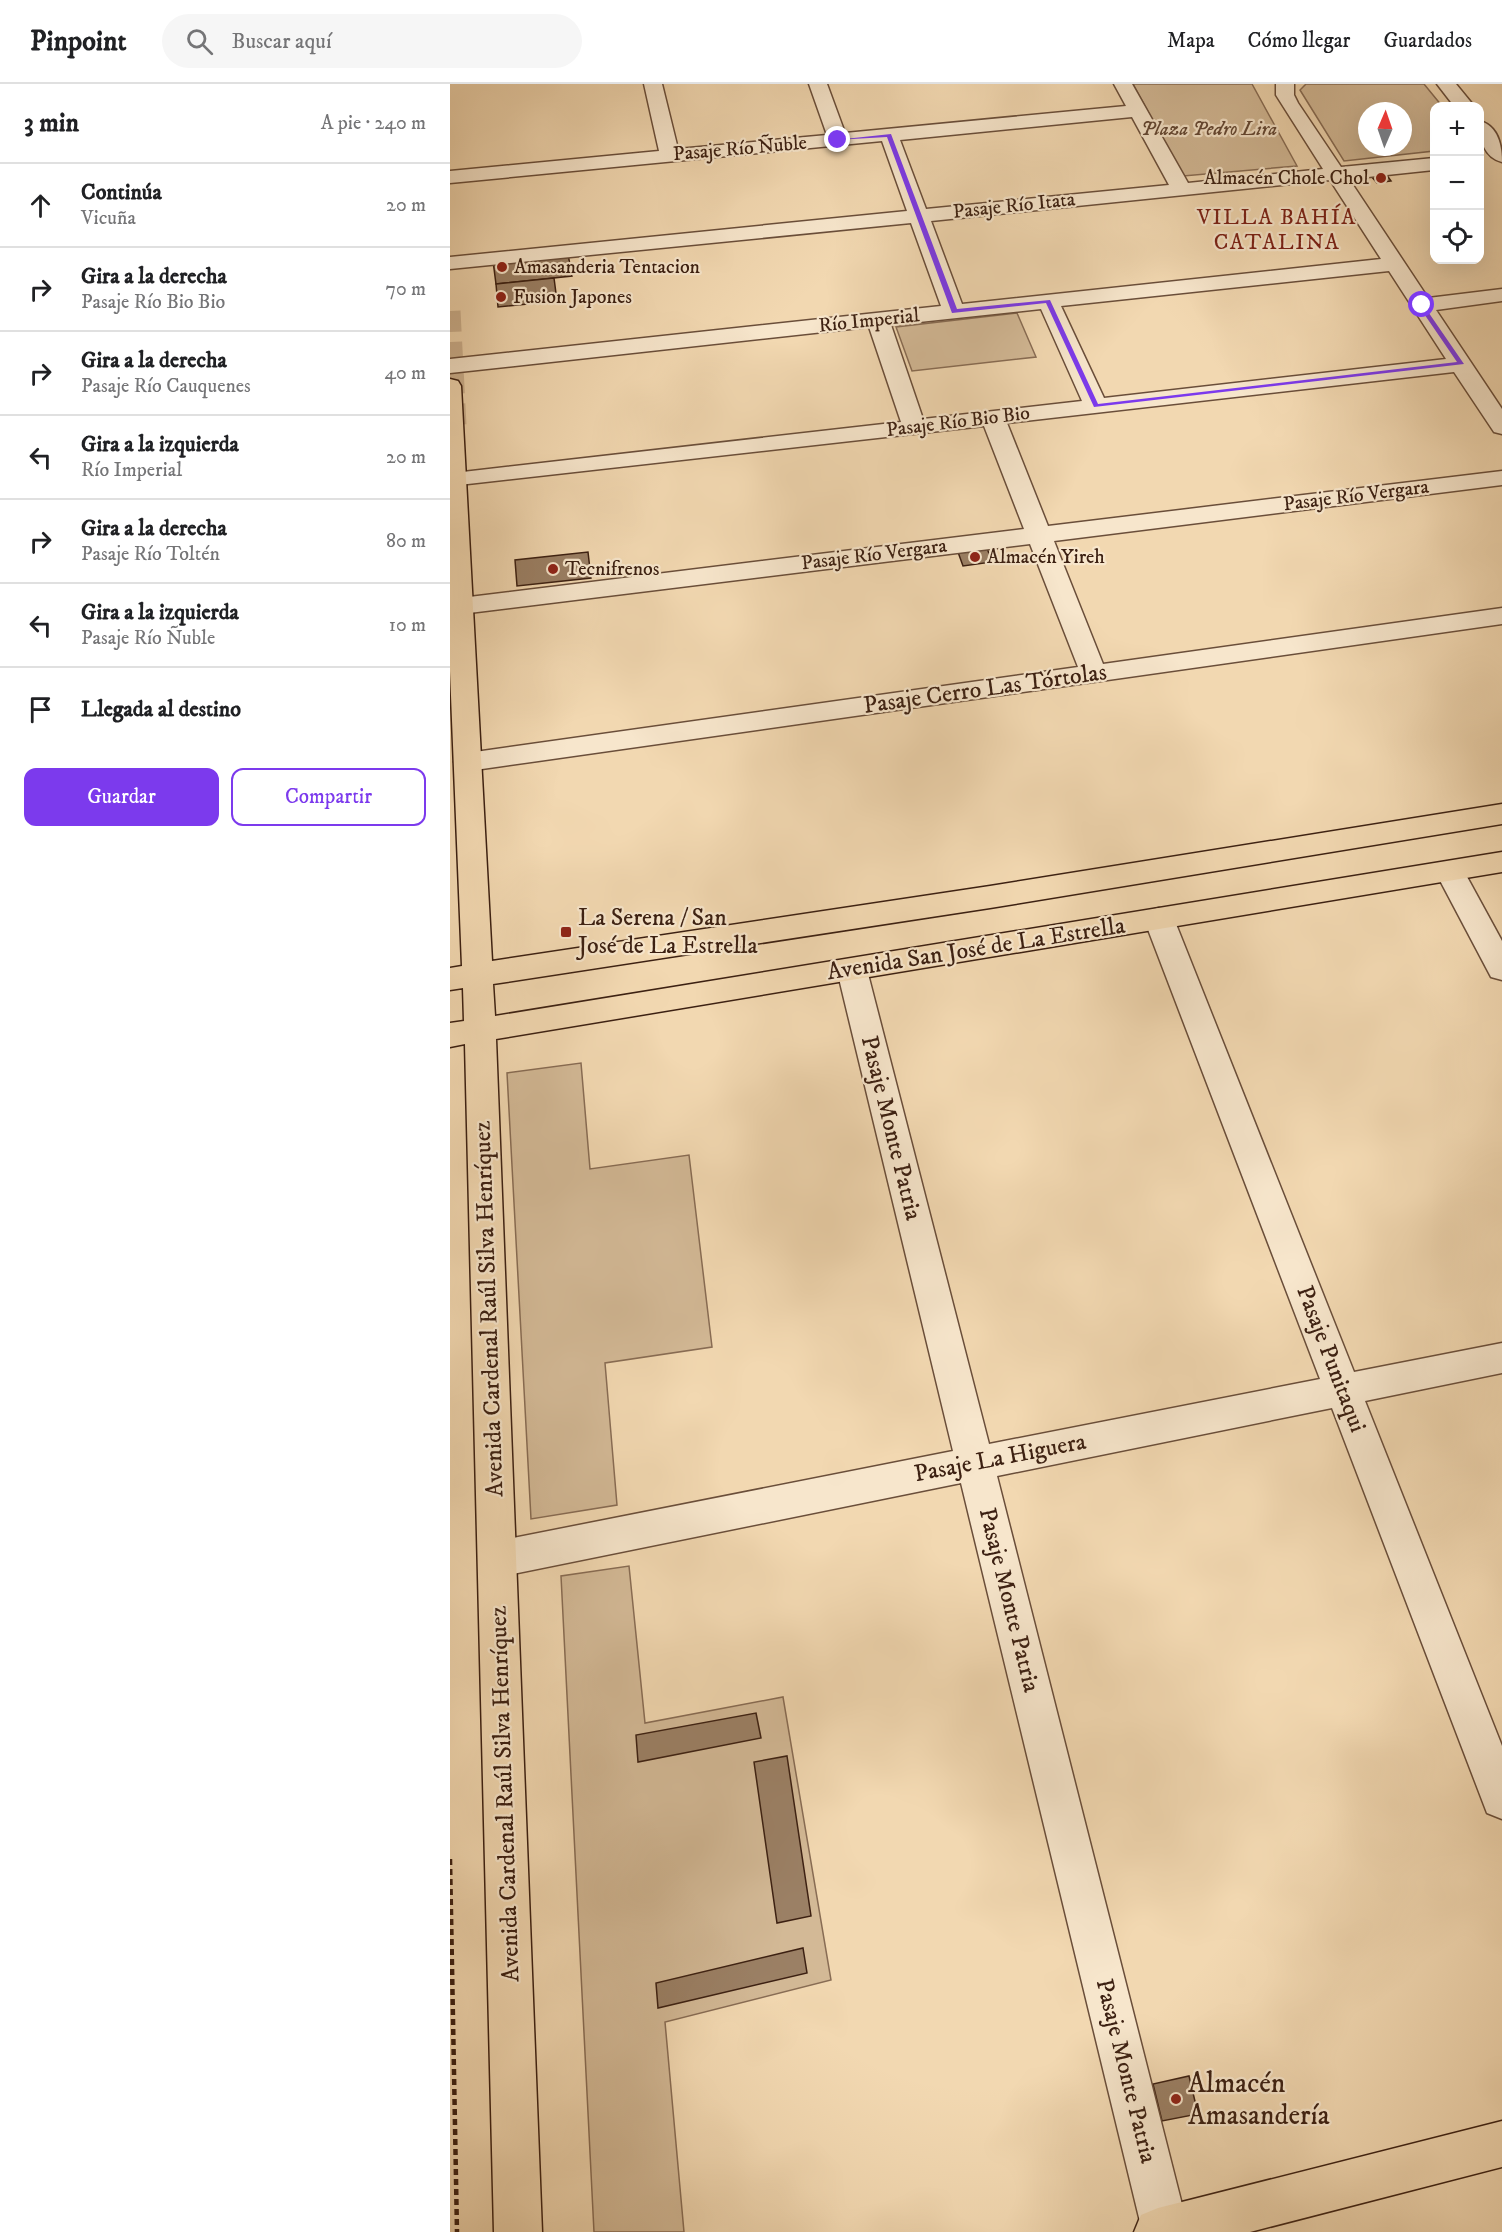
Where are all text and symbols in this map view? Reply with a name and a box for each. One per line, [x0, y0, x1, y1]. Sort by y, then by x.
search box [162, 14, 582, 68]
text: Pinpoint [30, 24, 126, 59]
icon: search [183, 25, 216, 58]
text: Buscar aquí [231, 28, 332, 55]
text: Mapa [1167, 28, 1215, 54]
text: Cómo llegar [1248, 28, 1350, 54]
text: Guardados [1383, 28, 1472, 54]
north arrow [1358, 102, 1412, 156]
map controls [1430, 102, 1484, 264]
button: + [1430, 102, 1484, 156]
text: 3 min [24, 107, 79, 140]
text: A pie · 240 m [321, 111, 426, 136]
park label: Plaza Pedro Lira [1141, 117, 1277, 142]
route end [824, 126, 850, 152]
street label: Pasaje Río Ñuble [672, 130, 808, 167]
button: − [1430, 156, 1484, 210]
place label: Almacén Chole Chol [1204, 166, 1369, 191]
marker: Almacén Chole Chol [1374, 171, 1388, 185]
text: Continúa [81, 179, 162, 206]
street label: Pasaje Río Itata [952, 187, 1077, 225]
icon: ahead [24, 189, 57, 222]
text: 20 m [386, 193, 426, 218]
district label: VILLA BAHÍA CATALINA [1196, 203, 1357, 256]
text: Vicuña [81, 206, 136, 231]
button: locate [1430, 210, 1484, 264]
place label: Amasanderia Tentacion [514, 255, 701, 280]
marker: Amasanderia Tentacion [495, 260, 509, 274]
text: Gira a la derecha [81, 263, 227, 290]
icon: right [24, 273, 57, 306]
text: 70 m [385, 277, 426, 302]
place label: Fusion Japones [513, 285, 632, 310]
text: Pasaje Río Bio Bio [81, 290, 225, 315]
marker: Fusion Japones [494, 290, 508, 304]
route start [1408, 291, 1434, 317]
street label: Río Imperial [817, 303, 921, 339]
text: Gira a la derecha [81, 347, 227, 374]
icon: right [24, 357, 57, 390]
text: 40 m [384, 361, 426, 386]
text: Pasaje Río Cauquenes [81, 374, 251, 399]
street label: Pasaje Río Bio Bio [885, 401, 1031, 443]
text: Gira a la izquierda [81, 431, 239, 458]
icon: left [24, 441, 57, 474]
text: 20 m [386, 445, 426, 470]
text: Río Imperial [81, 458, 182, 483]
street label: Pasaje Río Vergara [1282, 475, 1431, 517]
text: Gira a la derecha [81, 515, 227, 542]
icon: right [24, 525, 57, 558]
text: 80 m [386, 529, 426, 554]
street label: Pasaje Río Vergara [800, 534, 949, 576]
text: Pasaje Río Toltén [81, 542, 220, 567]
place label: Almacén Yireh [987, 545, 1105, 570]
marker: Almacén Yireh [968, 550, 982, 564]
place label: Tecnifrenos [565, 557, 660, 582]
marker: Tecnifrenos [546, 562, 560, 576]
text: Gira a la izquierda [81, 599, 239, 626]
icon: left [24, 609, 57, 642]
text: 10 m [389, 613, 426, 638]
text: Pasaje Río Ñuble [81, 626, 215, 651]
street label: Pasaje Cerro Las Tórtolas [861, 657, 1109, 721]
icon: arrive [24, 693, 57, 726]
text: Llegada al destino [81, 696, 241, 723]
button: Guardar [24, 768, 219, 826]
button: Compartir [231, 768, 426, 826]
place label: La Serena / San José de La Estrella [576, 903, 759, 961]
street label: Avenida San José de La Estrella [825, 910, 1128, 987]
marker: La Serena / San José de La Estrella [559, 925, 573, 939]
street label: Pasaje Monte Patria [854, 1033, 929, 1224]
street label: Avenida Cardenal Raúl Silva Henríquez [467, 1120, 511, 1498]
street label: Pasaje Punitaqui [1289, 1281, 1373, 1437]
street label: Pasaje La Higuera [911, 1426, 1089, 1489]
street label: Pasaje Monte Patria [972, 1505, 1047, 1696]
street label: Avenida Cardenal Raúl Silva Henríquez [483, 1605, 527, 1983]
street label: Pasaje Monte Patria [1089, 1976, 1164, 2167]
place label: Almacén Amasandería [1188, 2066, 1330, 2133]
marker: Almacén Amasandería [1169, 2092, 1183, 2106]

